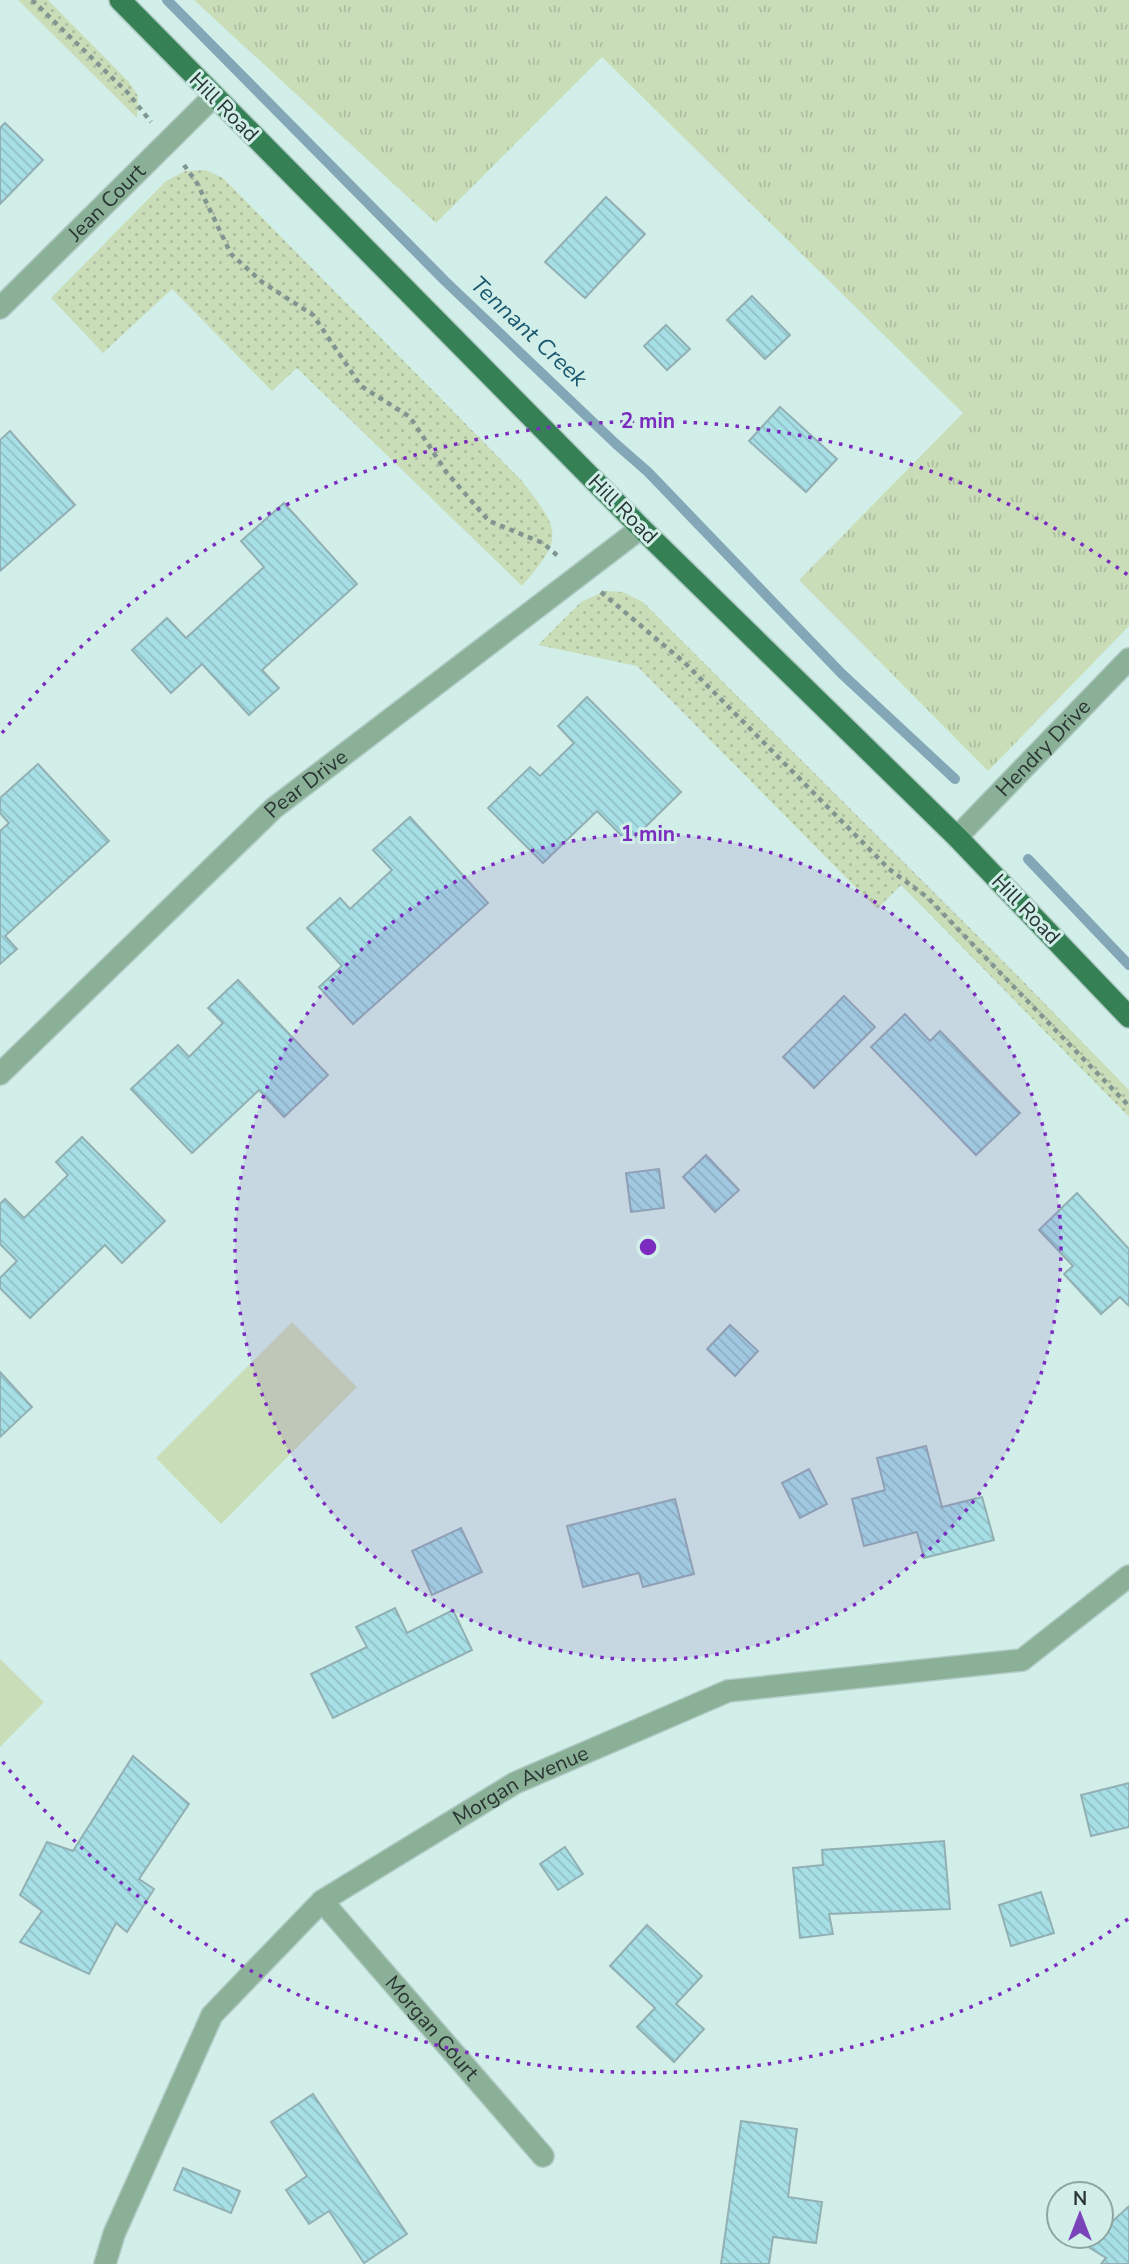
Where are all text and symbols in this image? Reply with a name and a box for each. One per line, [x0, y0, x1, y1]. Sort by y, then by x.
street label: Hill Road [183, 66, 265, 148]
street label: Jean Court [61, 157, 152, 248]
water label: Tennant Creek [464, 269, 594, 394]
text: 2 min [621, 407, 675, 435]
street label: Hill Road [582, 468, 664, 550]
street label: Hendry Drive [989, 693, 1097, 803]
street label: Pear Drive [258, 743, 353, 824]
text: 1 min [621, 820, 675, 848]
street label: Hill Road [986, 868, 1066, 950]
centre of rings [636, 1235, 660, 1259]
street label: Morgan Avenue [447, 1739, 593, 1832]
street label: Morgan Court [379, 1970, 486, 2087]
north arrow [1045, 2180, 1115, 2250]
text: N [1073, 2186, 1087, 2212]

